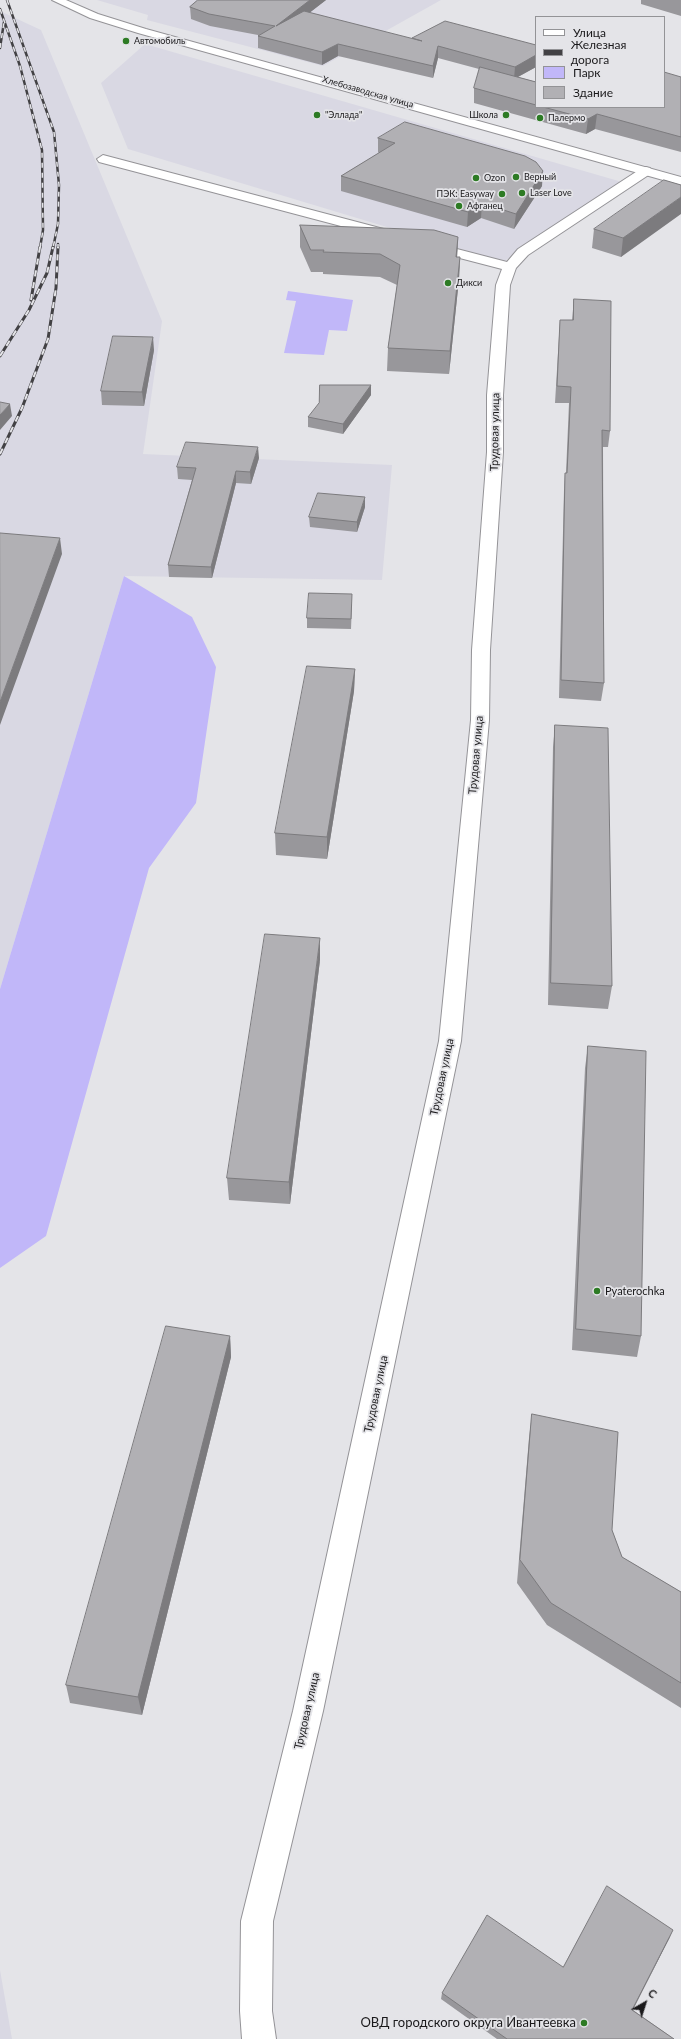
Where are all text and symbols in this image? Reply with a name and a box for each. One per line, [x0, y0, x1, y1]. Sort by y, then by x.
legend [535, 16, 665, 108]
text: Улица [573, 25, 606, 40]
marker: Автомобиль [121, 36, 131, 46]
place label: Автомобиль [134, 36, 185, 46]
text: Железная дорога [571, 37, 626, 67]
text: Парк [573, 65, 601, 80]
street label: Хлебозаводская улица [321, 74, 415, 110]
text: Здание [573, 85, 613, 100]
marker: "Эллада" [312, 110, 322, 120]
place label: "Эллада" [325, 110, 362, 120]
place label: Школа [469, 110, 498, 120]
marker: Школа [501, 110, 511, 120]
marker: Палермо [535, 113, 545, 123]
place label: Палермо [548, 113, 585, 123]
marker: Верный [511, 172, 521, 182]
place label: Верный [524, 172, 556, 182]
marker: Ozon [471, 173, 481, 183]
place label: Ozon [484, 173, 505, 183]
marker: Laser Love [517, 188, 527, 198]
place label: Laser Love [530, 188, 572, 198]
place label: ПЭК: Easyway [437, 189, 494, 199]
marker: ПЭК: Easyway [497, 189, 507, 199]
marker: Афганец [454, 201, 464, 211]
place label: Афганец [467, 201, 503, 211]
marker: Дикси [443, 278, 453, 288]
place label: Дикси [456, 278, 482, 288]
street label: Трудовая улица [488, 393, 502, 471]
street label: Трудовая улица [466, 715, 486, 795]
street label: Трудовая улица [427, 1037, 457, 1117]
place label: Pyaterochka [605, 1284, 665, 1298]
marker: Pyaterochka [592, 1286, 602, 1296]
street label: Трудовая улица [361, 1354, 391, 1434]
street label: Трудовая улица [292, 1671, 322, 1751]
north arrow [625, 1983, 665, 2023]
text: С [646, 1986, 660, 2001]
place label: ОВД городского округа Ивантеевка [360, 2015, 576, 2031]
marker: ОВД городского округа Ивантеевка [579, 2018, 589, 2028]

